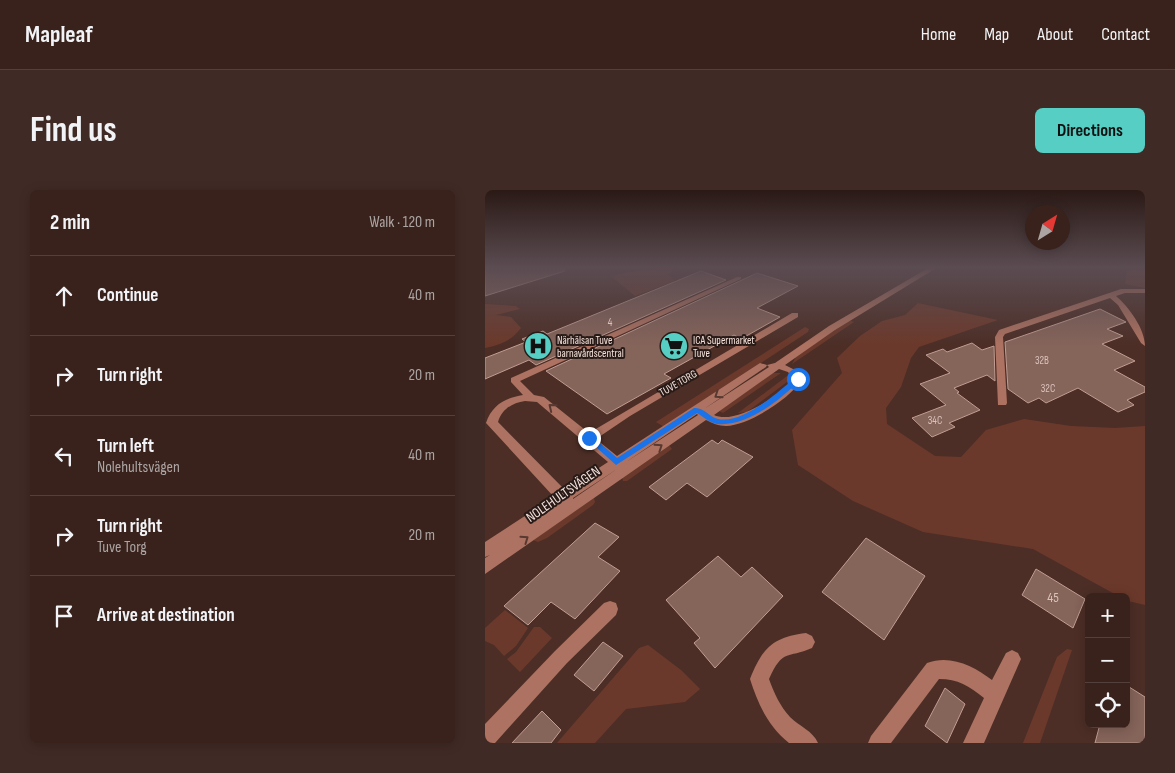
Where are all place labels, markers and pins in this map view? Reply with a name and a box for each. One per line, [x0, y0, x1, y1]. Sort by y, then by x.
hospital icon: Närhälsan Tuve barnavårdscentral [523, 331, 553, 361]
supermarket icon: ICA Supermarket Tuve [659, 331, 689, 361]
place label: Närhälsan Tuve barnavårdscentral [557, 334, 624, 360]
place label: ICA Supermarket Tuve [693, 334, 755, 360]

